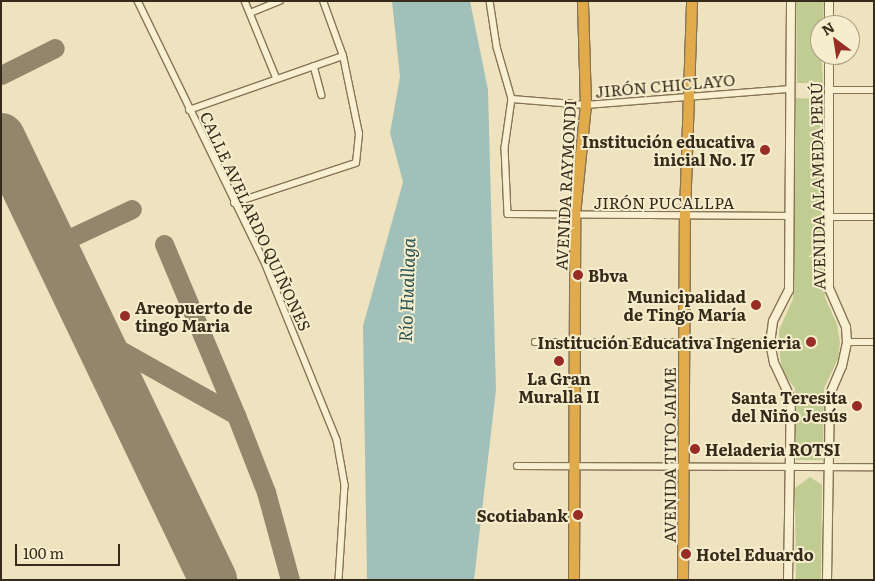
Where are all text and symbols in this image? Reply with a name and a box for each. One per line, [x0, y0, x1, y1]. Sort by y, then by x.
north arrow [810, 15, 860, 65]
text: N [818, 16, 838, 40]
street label: JIRÓN CHICLAYO [594, 69, 736, 101]
street label: AVENIDA ALAMEDA PERÚ [806, 82, 828, 290]
street label: AVENIDA RAYMONDI [551, 99, 579, 271]
street label: CALLE AVELARDO QUIÑONES [197, 108, 315, 334]
place label: Institución educativa inicial No. 17 [582, 131, 755, 169]
marker: Institución educativa inicial No. 17 [759, 144, 771, 156]
street label: JIRÓN PUCALLPA [593, 192, 735, 212]
water label: Río Huallaga [394, 237, 420, 343]
place label: Bbva [588, 265, 628, 285]
marker: Bbva [572, 269, 584, 281]
place label: Municipalidad de Tingo María [624, 286, 746, 324]
place label: Areopuerto de tingo Maria [135, 297, 252, 335]
marker: Municipalidad de Tingo María [750, 299, 762, 311]
marker: Areopuerto de tingo Maria [119, 310, 131, 322]
place label: Institución Educativa Ingenieria [538, 332, 801, 352]
marker: Institución Educativa Ingenieria [805, 336, 817, 348]
marker: La Gran Muralla II [553, 355, 565, 367]
street label: AVENIDA TITO JAIME [659, 367, 679, 543]
place label: La Gran Muralla II [518, 368, 600, 406]
place label: Santa Teresita del Niño Jesús [731, 387, 847, 425]
marker: Santa Teresita del Niño Jesús [851, 400, 863, 412]
place label: Heladeria ROTSI [705, 439, 840, 459]
marker: Heladeria ROTSI [689, 443, 701, 455]
place label: Scotiabank [477, 505, 568, 525]
marker: Scotiabank [572, 509, 584, 521]
scale bar [18, 534, 122, 566]
text: 100 m [23, 541, 64, 564]
place label: Hotel Eduardo [696, 544, 814, 564]
marker: Hotel Eduardo [680, 548, 692, 560]

